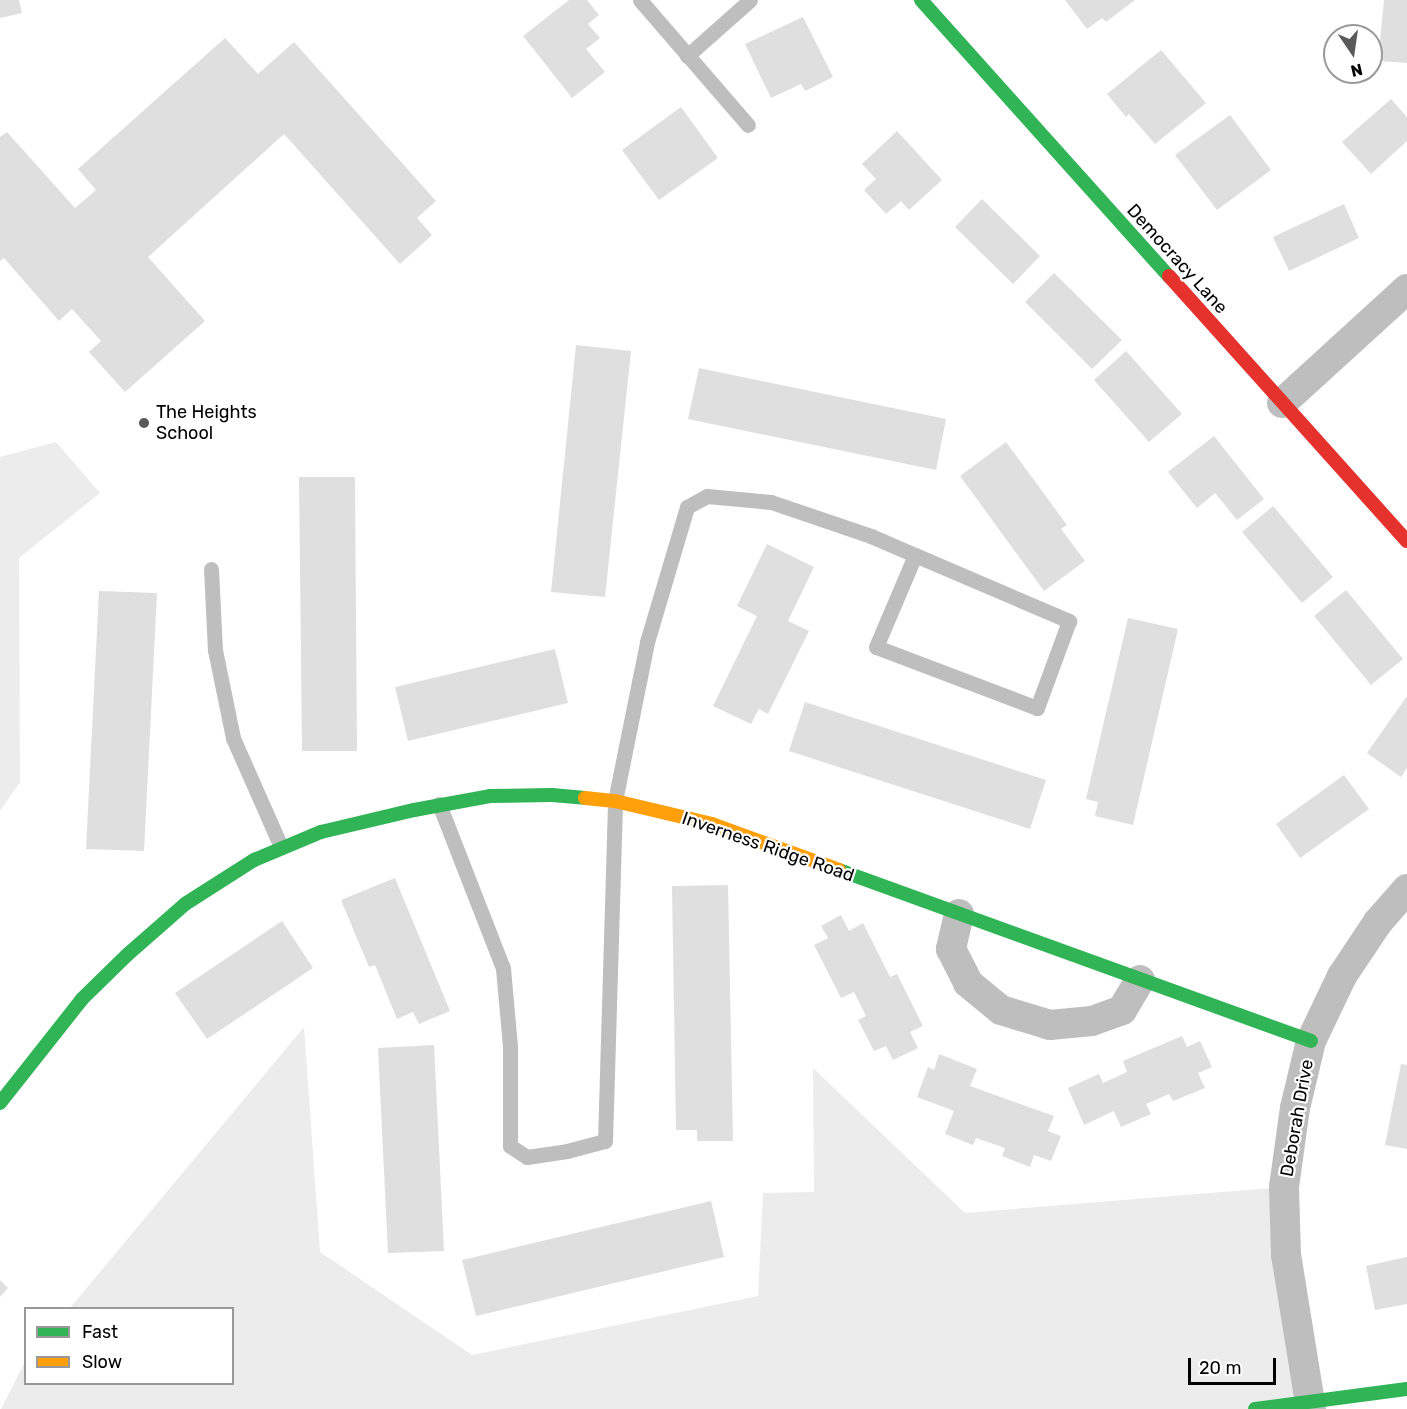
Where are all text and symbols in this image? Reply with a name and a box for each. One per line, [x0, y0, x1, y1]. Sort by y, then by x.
north arrow [1323, 24, 1383, 84]
text: N [1349, 60, 1364, 81]
street label: Democracy Lane [1122, 200, 1232, 318]
place label: The Heights School [156, 402, 257, 444]
marker: The Heights School [137, 416, 151, 430]
street label: Inverness Ridge Road [679, 807, 857, 887]
street label: Deborah Drive [1276, 1058, 1318, 1178]
legend [24, 1307, 234, 1385]
text: Fast [82, 1321, 118, 1343]
scale bar [1191, 1346, 1280, 1384]
text: Slow [82, 1351, 122, 1373]
text: 20 m [1199, 1357, 1241, 1379]

